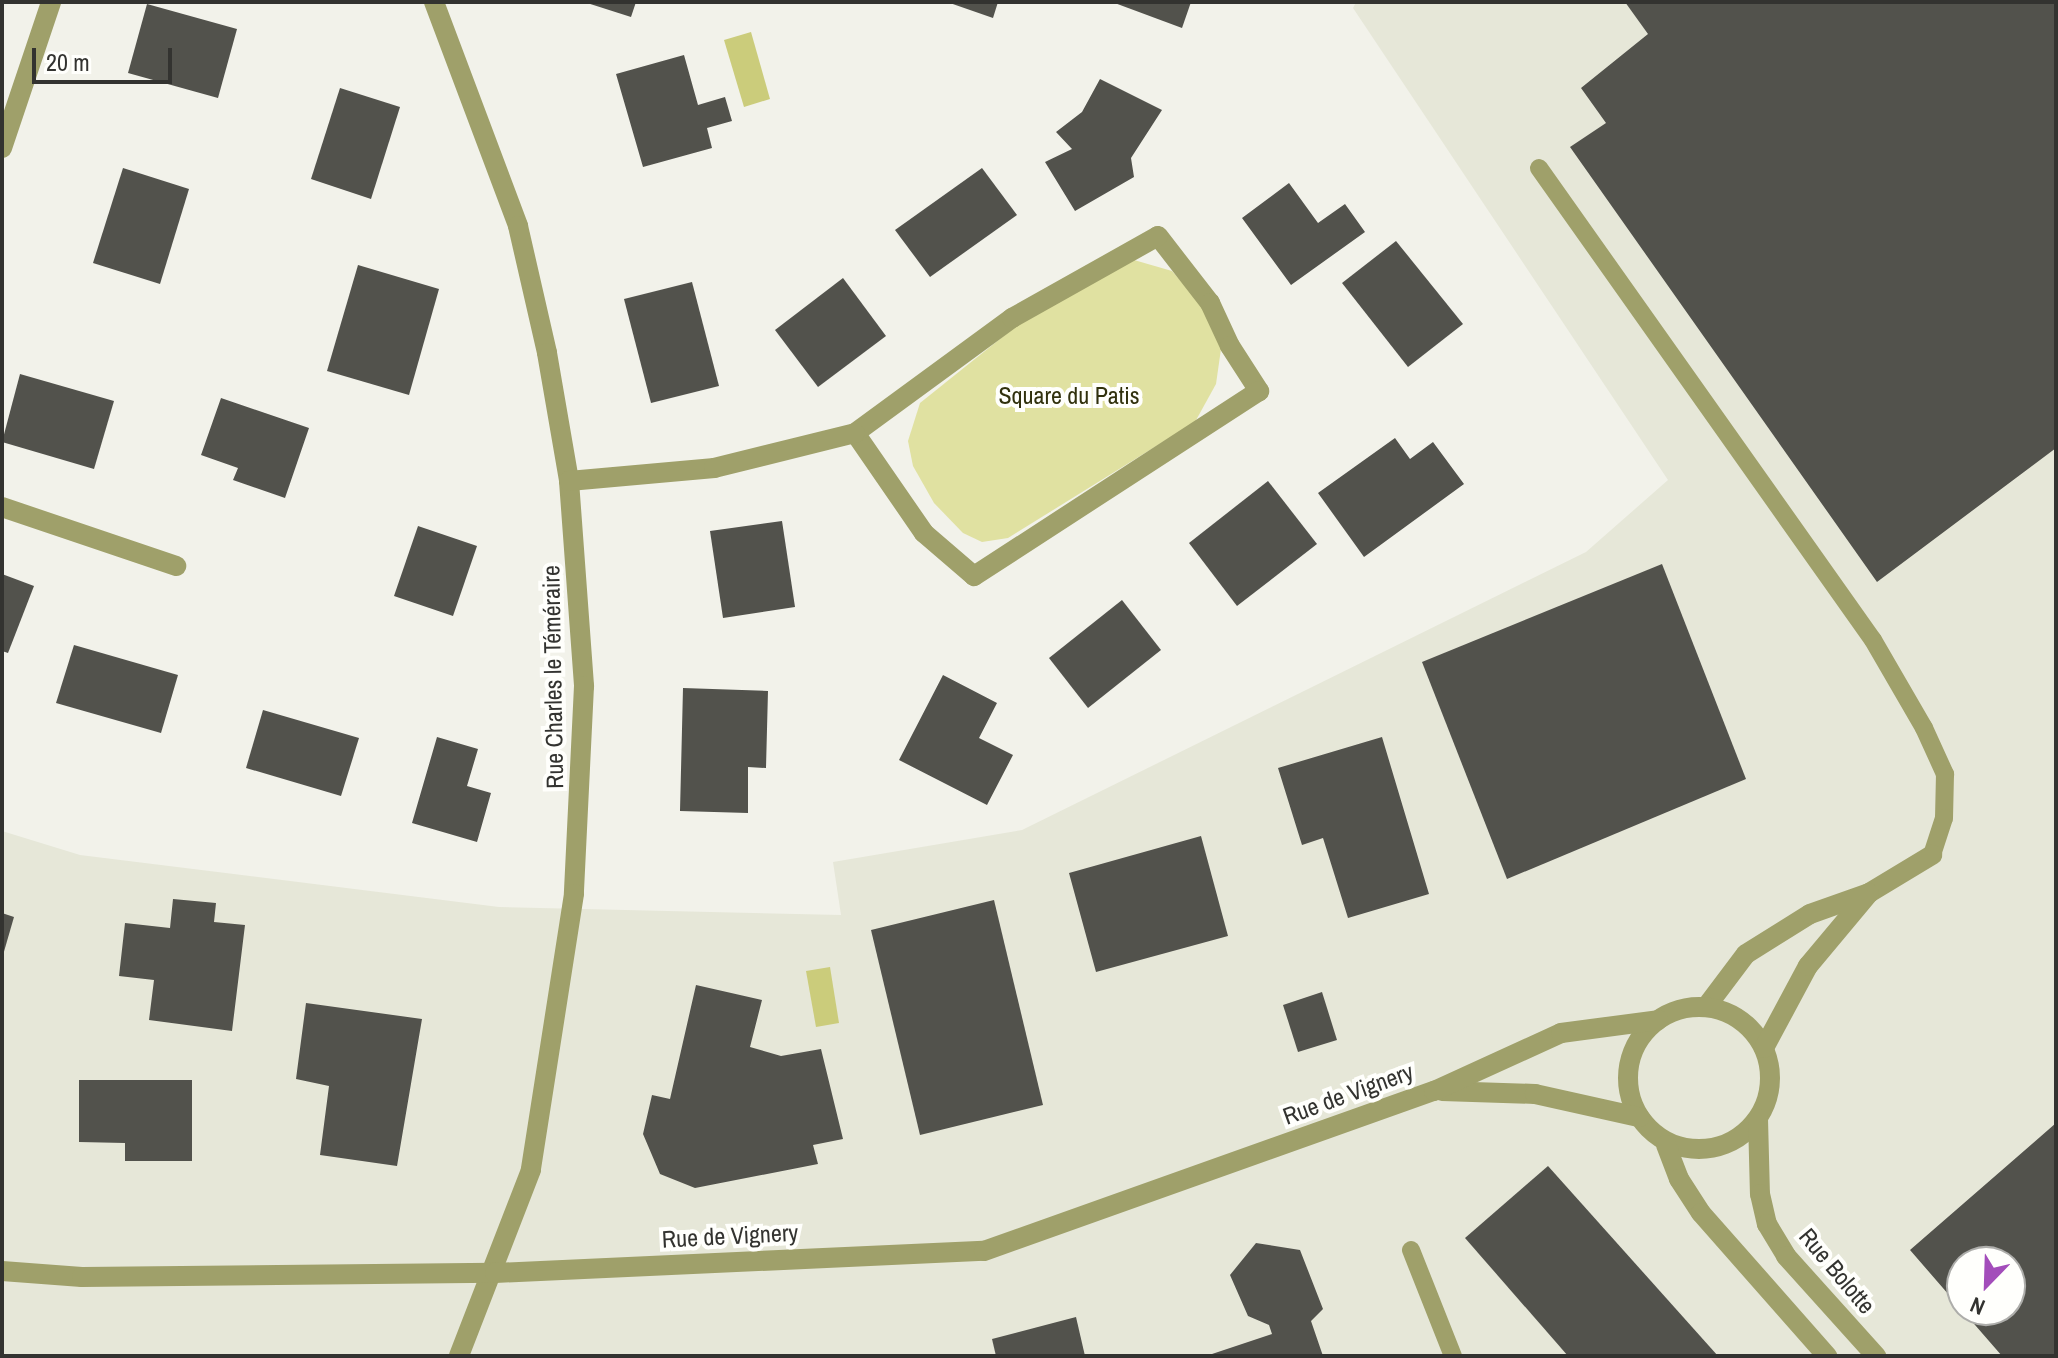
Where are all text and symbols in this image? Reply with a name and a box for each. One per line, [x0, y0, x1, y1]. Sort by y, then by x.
scale bar [36, 32, 176, 82]
text: 20 m [46, 46, 90, 78]
park label: Square du Patis [998, 382, 1140, 410]
street label: Rue Charles le Téméraire [537, 565, 569, 789]
street label: Rue de Vignery [1279, 1057, 1417, 1131]
street label: Rue de Vignery [661, 1218, 799, 1254]
street label: Rue Bolotte [1793, 1222, 1881, 1320]
north arrow [1946, 1246, 2026, 1326]
text: N [1966, 1290, 1989, 1323]

